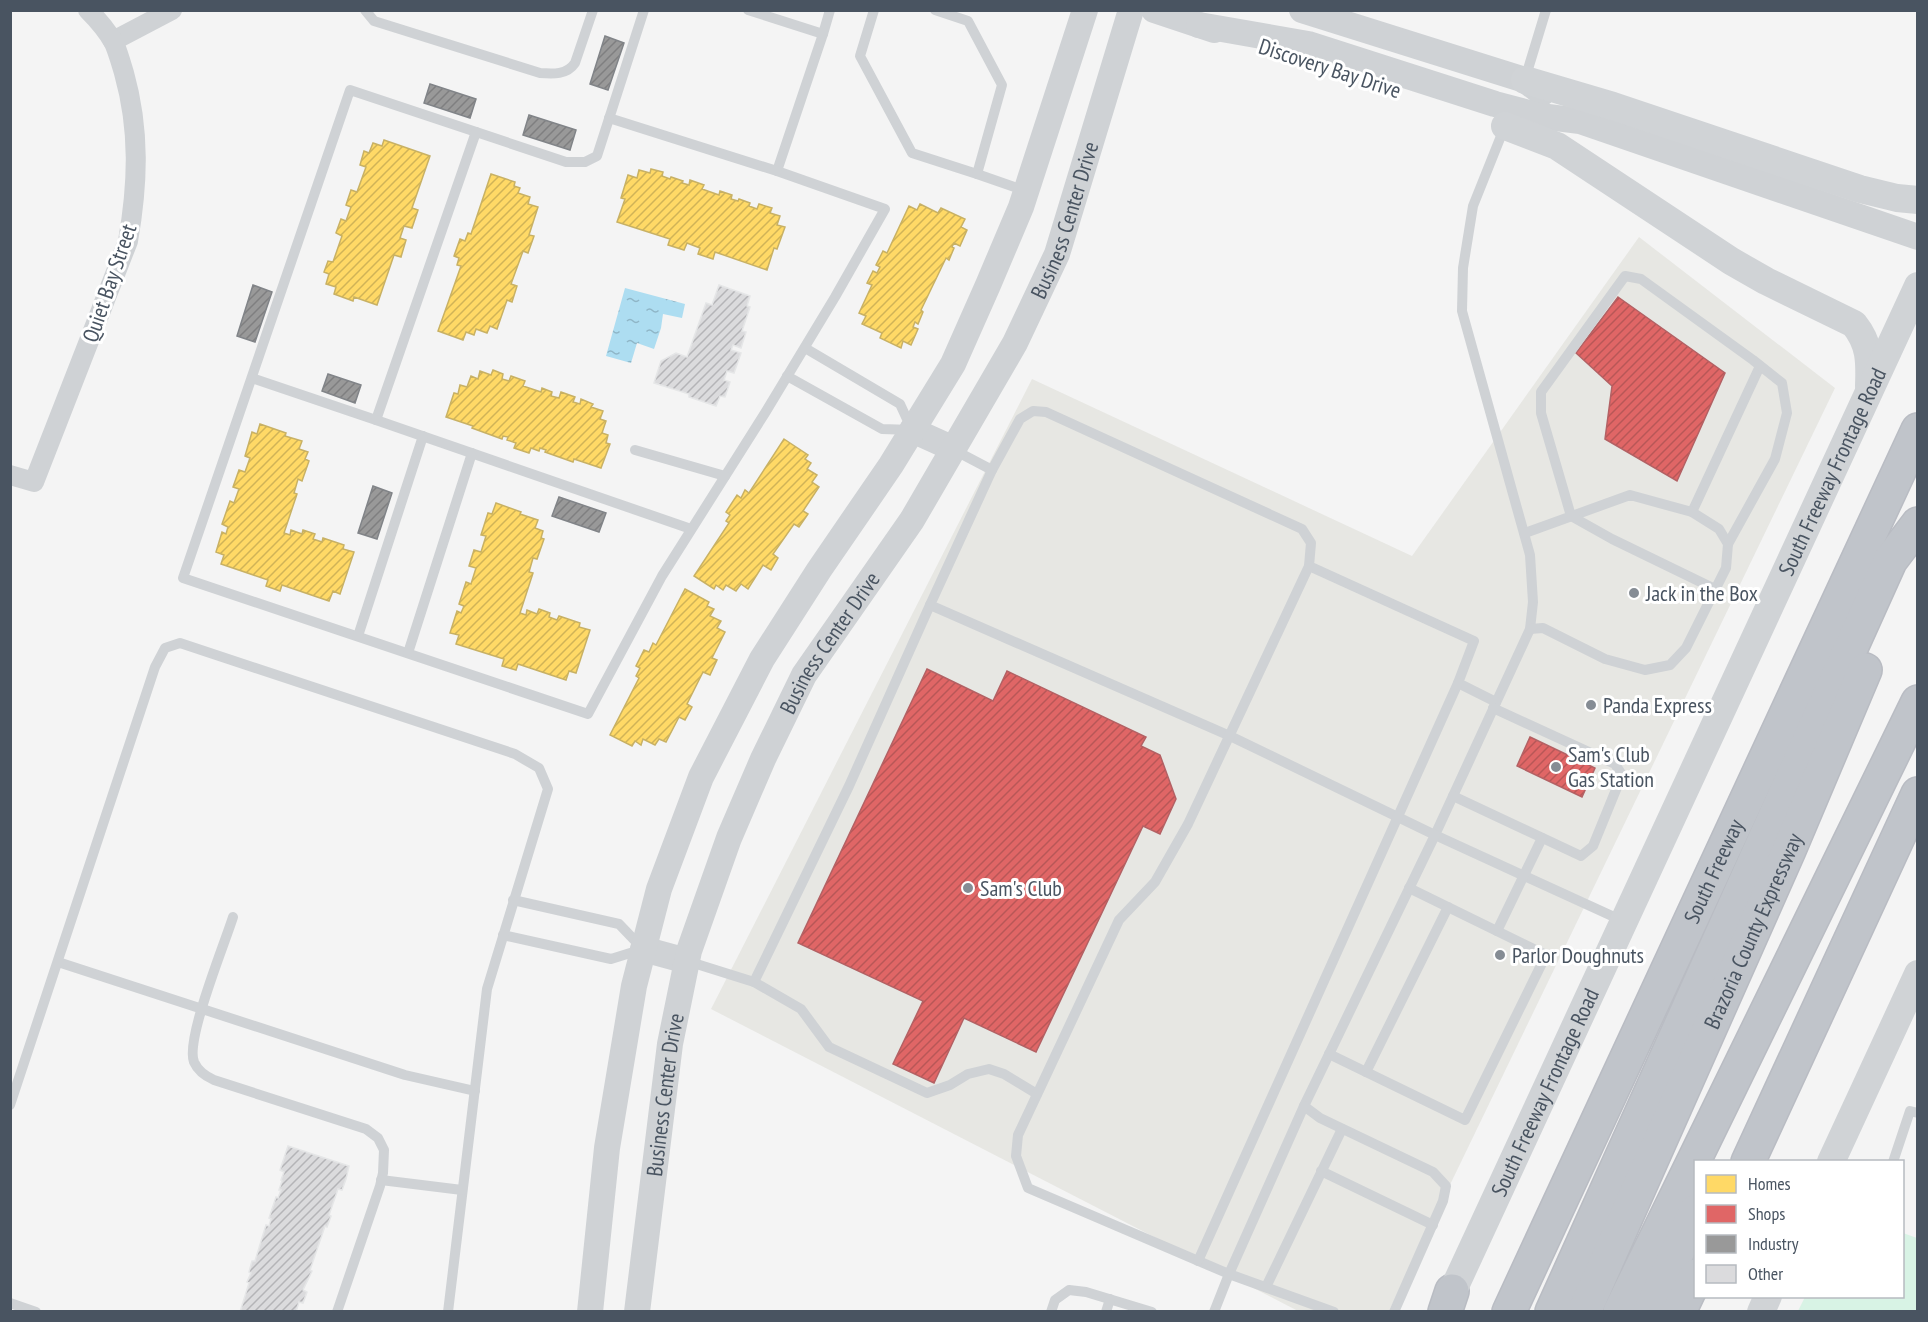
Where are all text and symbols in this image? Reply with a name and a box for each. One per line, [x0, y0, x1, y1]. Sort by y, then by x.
street label: Discovery Bay Drive [1255, 32, 1405, 104]
street label: Business Center Drive [1024, 138, 1104, 303]
street label: Quiet Bay Street [76, 220, 142, 346]
street label: South Freeway Frontage Road [1772, 363, 1892, 580]
street label: Business Center Drive [773, 566, 886, 718]
place label: Jack in the Box [1645, 579, 1758, 607]
marker: Jack in the Box [1627, 586, 1641, 600]
place label: Panda Express [1603, 691, 1712, 719]
marker: Panda Express [1584, 698, 1598, 712]
place label: Sam's Club Gas Station [1568, 740, 1654, 793]
marker: Sam's Club Gas Station [1549, 760, 1563, 774]
street label: South Freeway [1677, 814, 1750, 928]
street label: Brazoria County Expressway [1697, 828, 1809, 1033]
place label: Sam's Club [980, 874, 1062, 902]
marker: Sam's Club [961, 881, 975, 895]
place label: Parlor Doughnuts [1512, 941, 1644, 969]
marker: Parlor Doughnuts [1493, 948, 1507, 962]
street label: South Freeway Frontage Road [1484, 984, 1605, 1201]
street label: Business Center Drive [640, 1011, 690, 1178]
legend [1694, 1160, 1904, 1298]
text: Homes [1748, 1172, 1791, 1195]
text: Shops [1748, 1202, 1785, 1225]
text: Industry [1748, 1232, 1799, 1255]
text: Other [1748, 1262, 1783, 1285]

